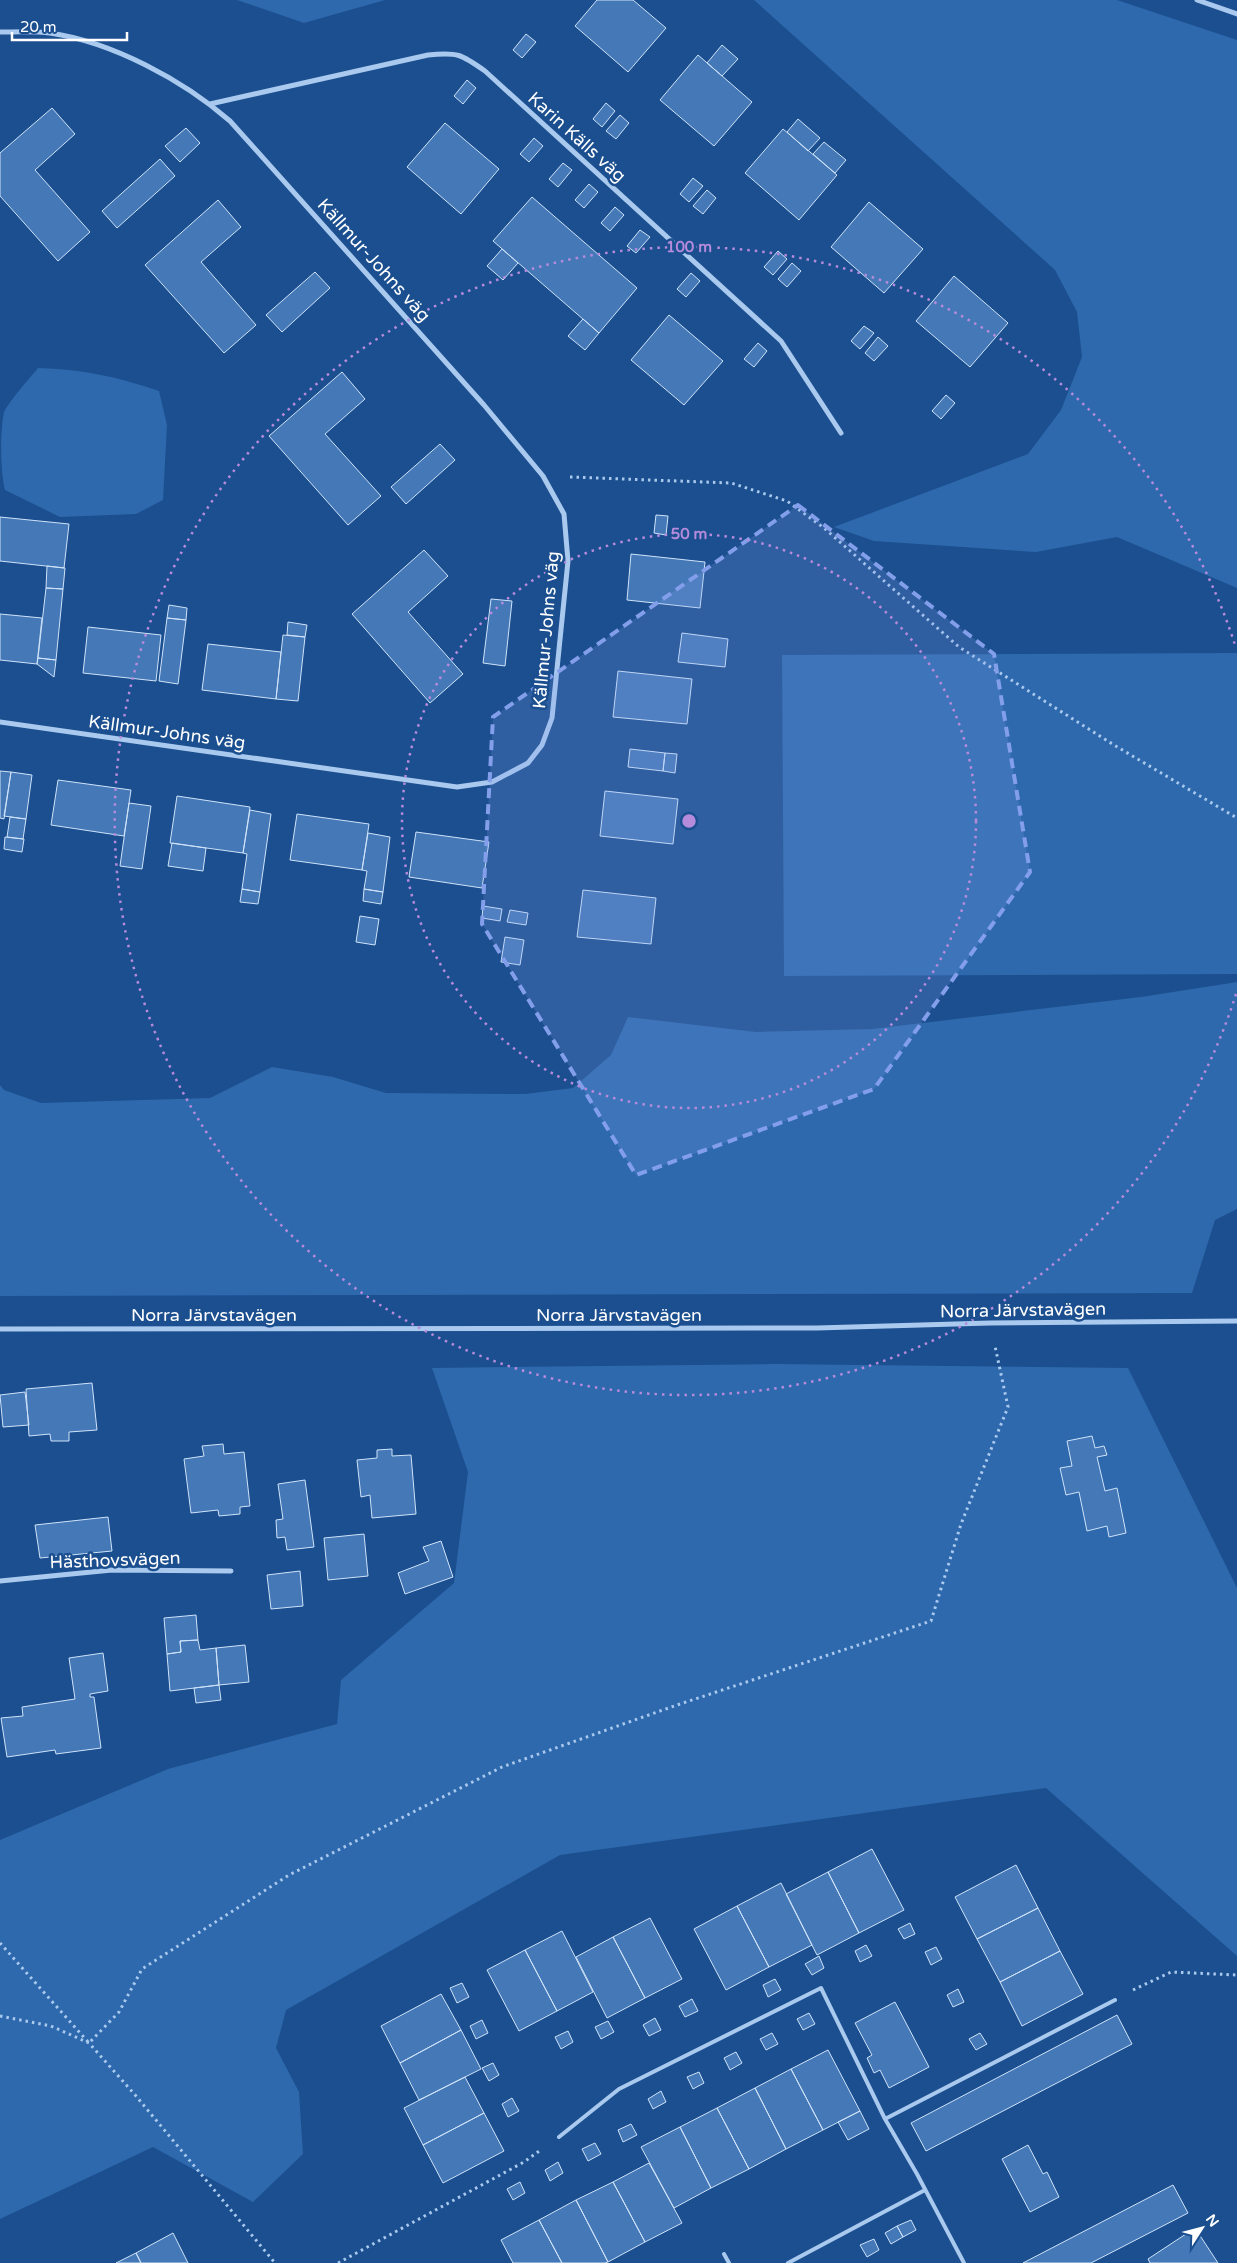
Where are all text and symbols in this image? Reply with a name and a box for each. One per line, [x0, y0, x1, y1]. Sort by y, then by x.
scale bar [12, 10, 128, 42]
text: 20 m [20, 18, 57, 36]
street label: Karin Källs väg [523, 87, 631, 187]
street label: Källmur-Johns väg [313, 194, 435, 326]
text: 100 m [666, 238, 712, 256]
text: 50 m [671, 525, 707, 543]
street label: Källmur-Johns väg [528, 550, 564, 710]
street label: Källmur-Johns väg [87, 710, 247, 754]
centre of rings [680, 812, 698, 830]
street label: Norra Järvstavägen [940, 1298, 1106, 1322]
street label: Norra Järvstavägen [131, 1304, 297, 1326]
street label: Norra Järvstavägen [536, 1304, 702, 1326]
street label: Hästhovsvägen [49, 1547, 181, 1573]
north arrow [1177, 2203, 1227, 2253]
text: N [1202, 2211, 1222, 2230]

